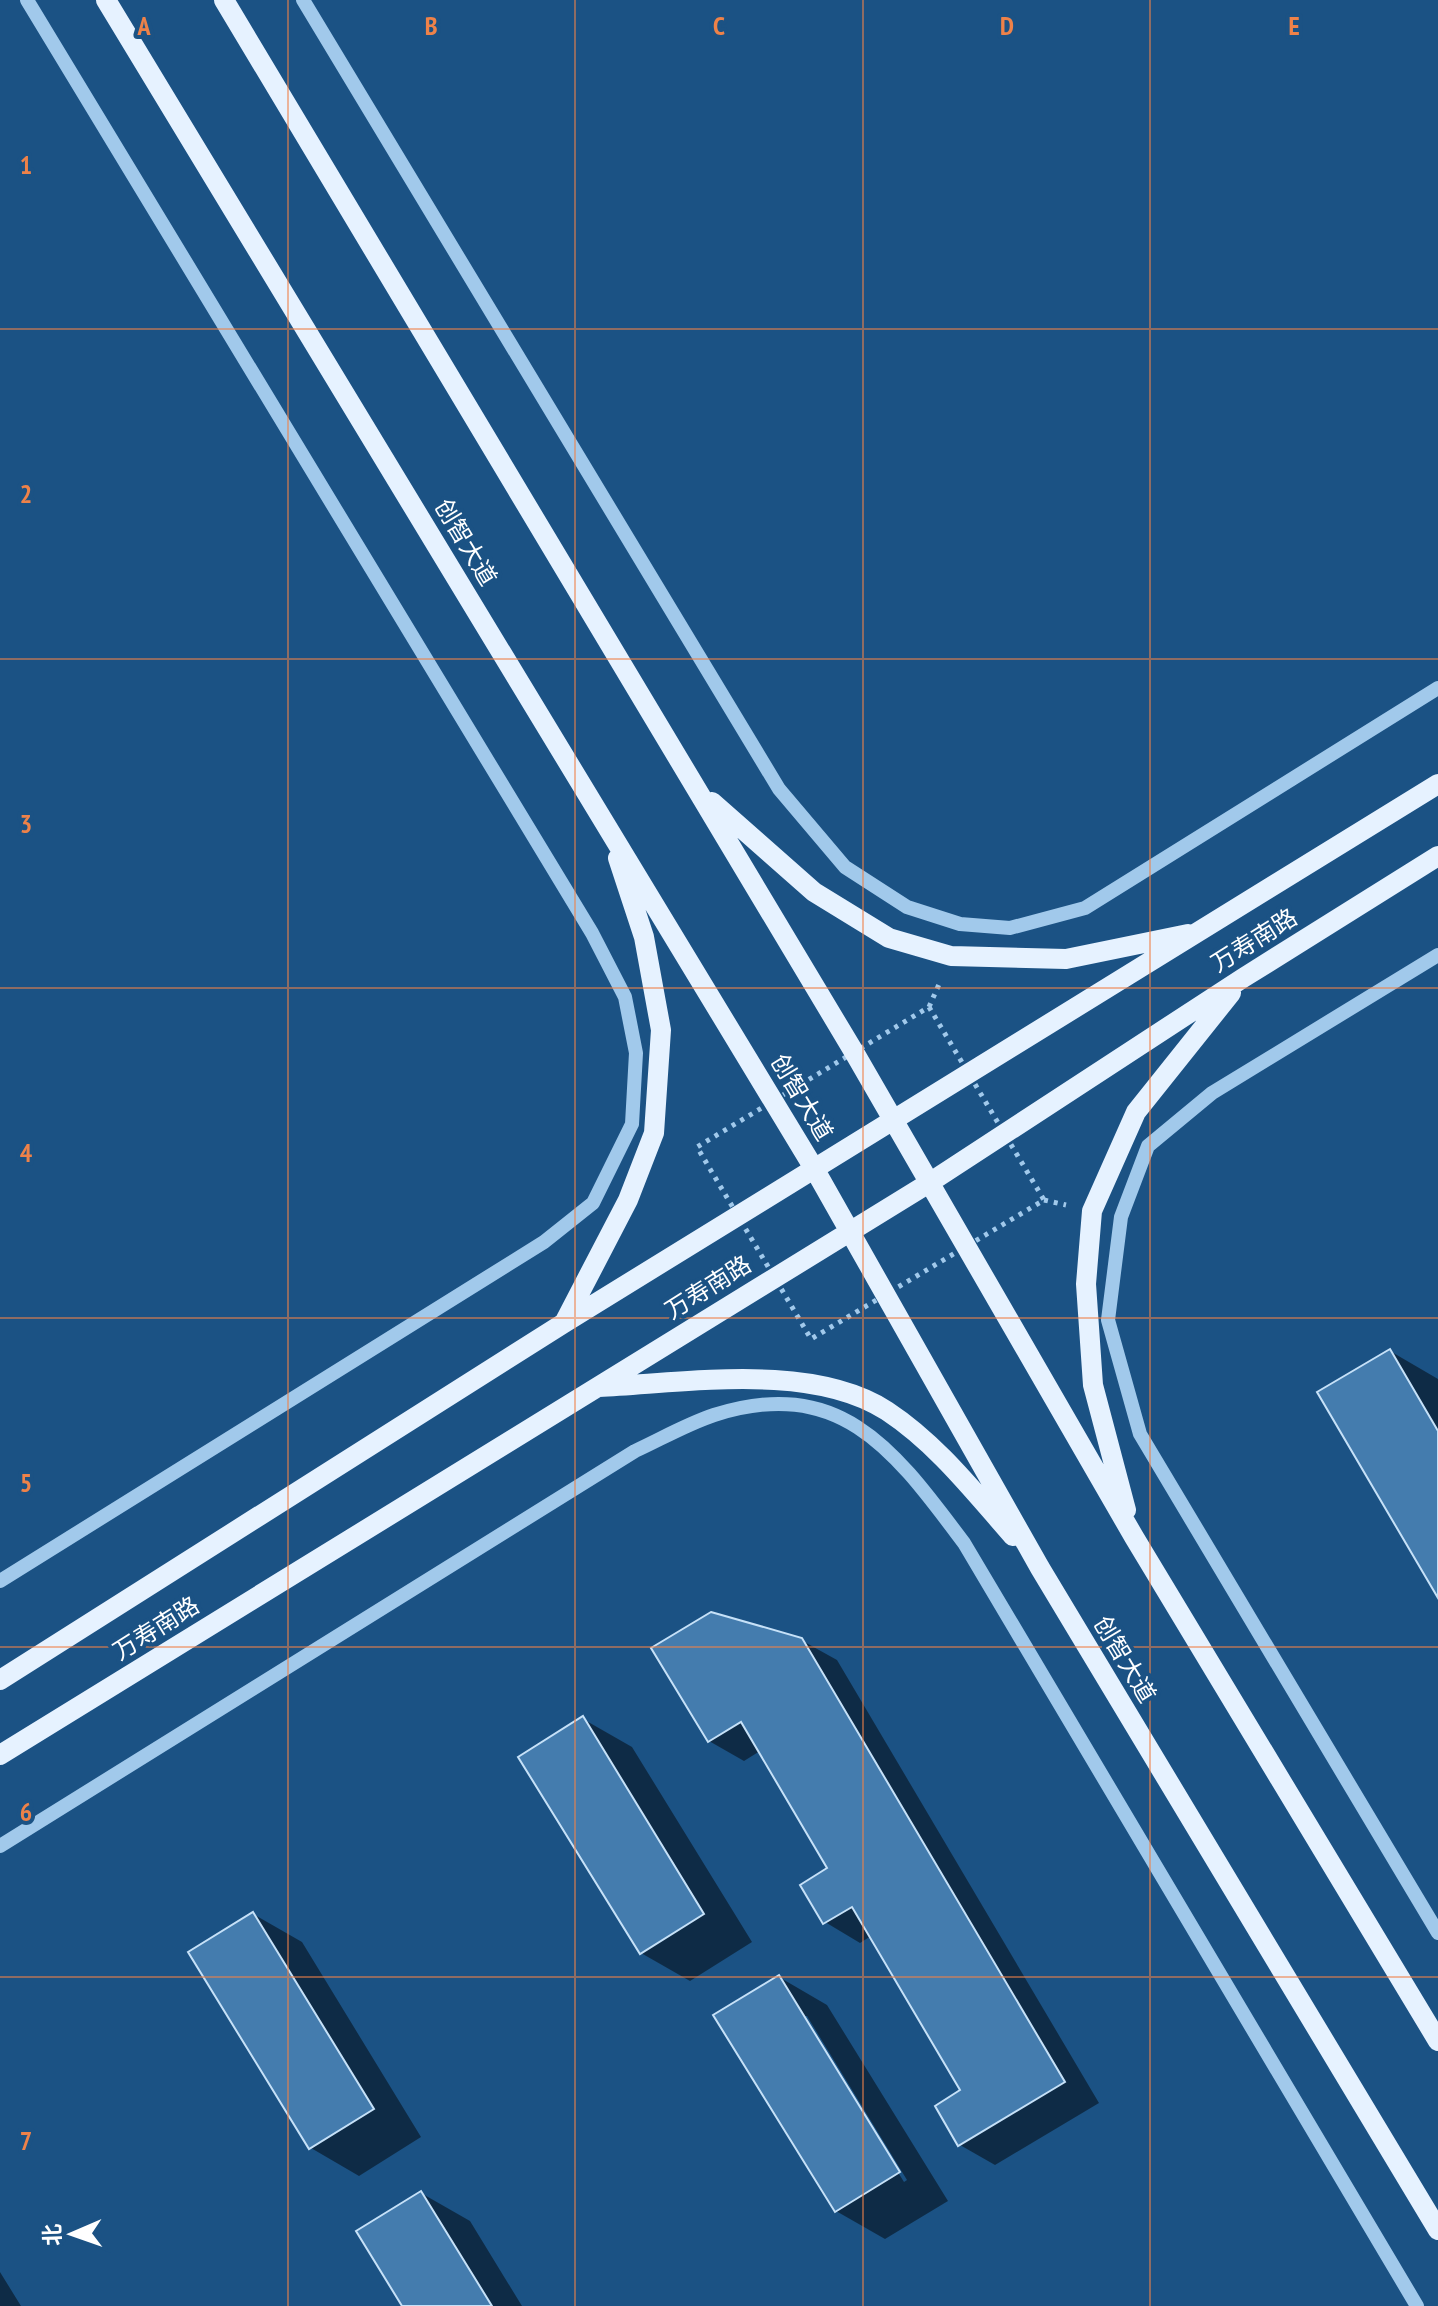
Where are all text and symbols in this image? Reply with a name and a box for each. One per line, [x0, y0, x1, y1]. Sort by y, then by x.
text: A [136, 9, 151, 42]
text: B [425, 9, 438, 42]
text: C [713, 9, 725, 42]
text: D [1000, 9, 1014, 42]
text: E [1288, 9, 1300, 42]
text: 1 [20, 148, 32, 181]
text: 2 [20, 477, 32, 510]
street label: 创智大道 [428, 493, 504, 591]
text: 3 [20, 807, 32, 840]
street label: 万寿南路 [1205, 901, 1303, 979]
street label: 创智大道 [764, 1048, 840, 1146]
text: 4 [20, 1136, 33, 1169]
street label: 万寿南路 [659, 1248, 757, 1326]
text: 5 [20, 1466, 32, 1499]
street label: 万寿南路 [107, 1589, 205, 1667]
street label: 创智大道 [1087, 1610, 1163, 1708]
text: 6 [20, 1795, 32, 1828]
text: 7 [20, 2124, 32, 2157]
north arrow [32, 2194, 112, 2274]
text: 北 [38, 2223, 66, 2246]

